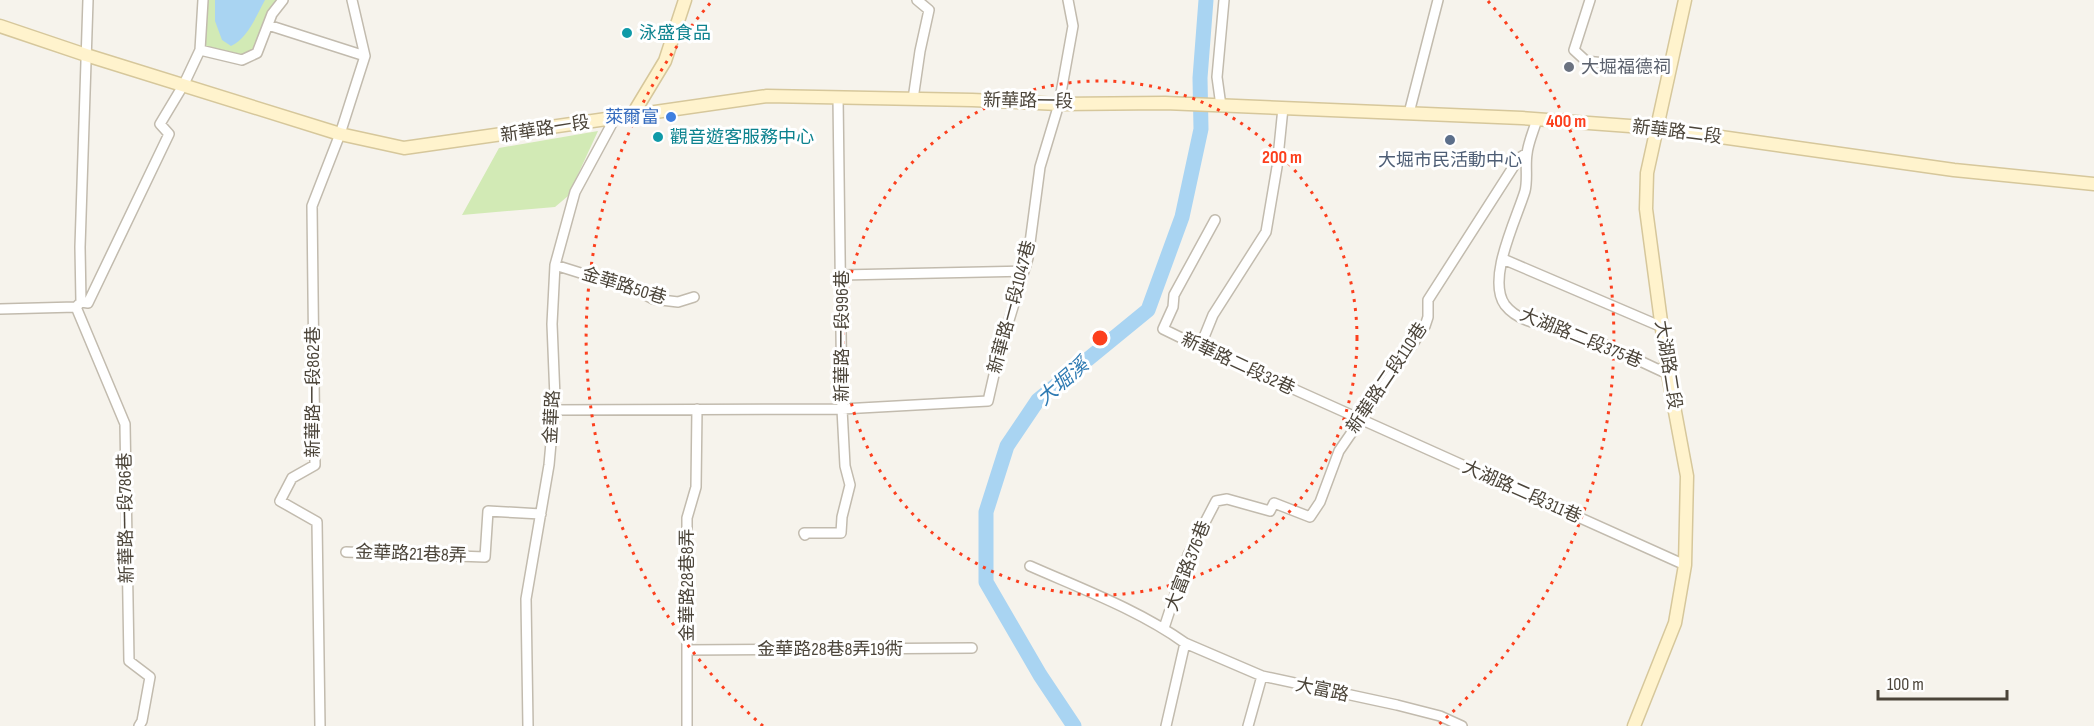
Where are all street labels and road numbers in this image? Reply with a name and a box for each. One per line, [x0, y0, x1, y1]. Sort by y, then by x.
street label: 新華路一段 [983, 90, 1073, 112]
street label: 新華路一段 [499, 112, 591, 146]
street label: 新華路二段 [1631, 116, 1723, 148]
street label: 新華路一段1047巷 [984, 238, 1040, 376]
street label: 金華路50巷 [579, 263, 669, 309]
street label: 新華路一段996巷 [832, 270, 853, 402]
street label: 大湖路二段375巷 [1517, 304, 1645, 372]
street label: 新華路二段110巷 [1342, 319, 1432, 437]
street label: 大湖路二段 [1651, 319, 1685, 411]
street label: 新華路一段862巷 [303, 326, 324, 458]
street label: 新華路二段32巷 [1178, 328, 1298, 400]
street label: 金華路 [540, 389, 564, 445]
street label: 新華路一段786巷 [114, 452, 138, 584]
street label: 大湖路二段311巷 [1459, 456, 1585, 528]
street label: 大富路376巷 [1161, 518, 1215, 614]
street label: 金華路28巷8弄 [677, 528, 698, 642]
street label: 金華路21巷8弄 [355, 542, 467, 566]
street label: 金華路28巷8弄19衖 [757, 639, 903, 660]
street label: 大富路 [1293, 674, 1351, 706]

